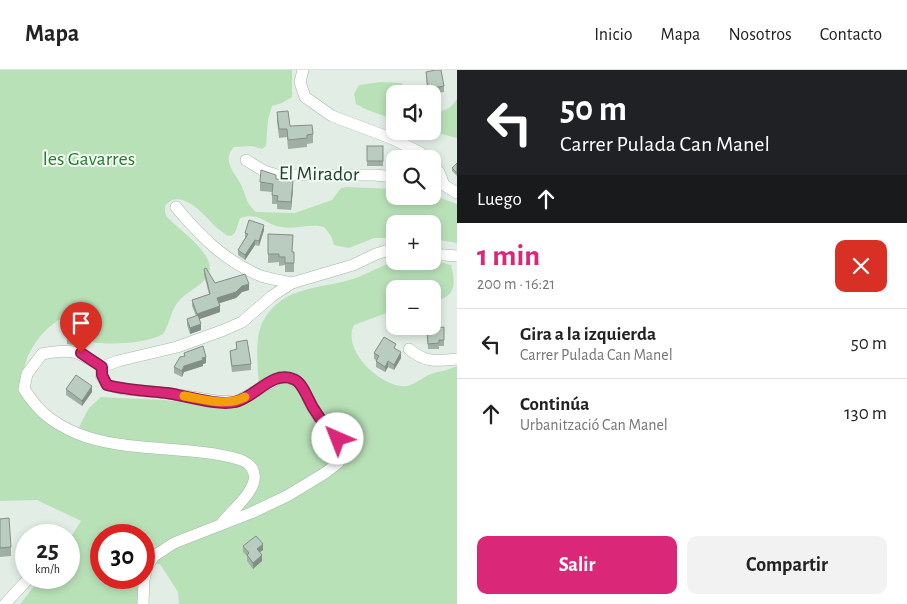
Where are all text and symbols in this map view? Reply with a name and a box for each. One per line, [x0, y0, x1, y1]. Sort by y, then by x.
text: Mapa [25, 22, 79, 46]
text: Inicio [594, 26, 633, 44]
text: Mapa [661, 26, 700, 44]
text: Nosotros [728, 26, 792, 44]
text: Contacto [820, 26, 882, 44]
map controls [386, 85, 441, 335]
button: sound [386, 85, 441, 140]
icon: left [477, 90, 542, 155]
text: 50 m [560, 92, 627, 127]
text: Carrer Pulada Can Manel [560, 133, 770, 155]
park label: les Gavarres [43, 149, 135, 169]
button: search [386, 150, 441, 205]
street label: El Mirador [279, 163, 360, 185]
icon: ahead [532, 185, 560, 213]
text: Luego [477, 190, 522, 209]
button: + [386, 215, 441, 270]
button: close [835, 240, 887, 292]
text: 1 min [477, 241, 540, 271]
text: 200 m · 16:21 [477, 276, 555, 292]
button: − [386, 280, 441, 335]
pin [60, 302, 102, 353]
icon: arrive [67, 309, 95, 337]
text: Gira a la izquierda [520, 325, 656, 344]
icon: left [477, 330, 505, 358]
text: 50 m [851, 334, 887, 353]
text: Carrer Pulada Can Manel [520, 347, 673, 363]
text: Continúa [520, 395, 589, 414]
icon: ahead [477, 400, 505, 428]
text: 130 m [844, 404, 887, 423]
position arrow [311, 412, 363, 464]
text: Urbanització Can Manel [520, 417, 668, 433]
speed limit sign: 30 [90, 524, 155, 589]
button: Salir [477, 536, 677, 594]
button: Compartir [687, 536, 887, 594]
text: 25 [36, 538, 59, 563]
text: km/h [35, 563, 60, 575]

